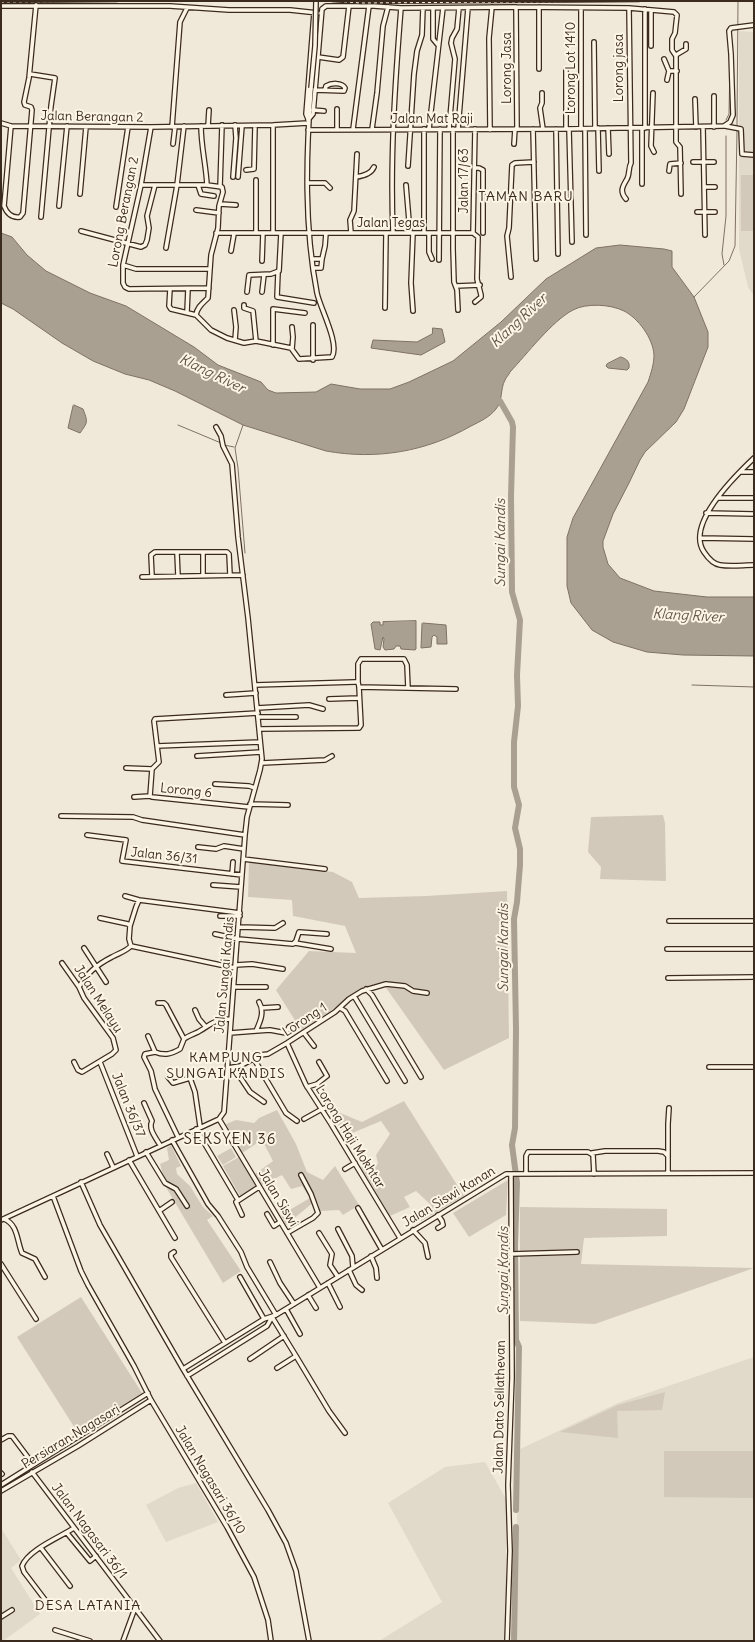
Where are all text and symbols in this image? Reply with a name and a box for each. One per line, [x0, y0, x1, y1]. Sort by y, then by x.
street label: Lorong Lot 1410 [563, 22, 579, 114]
street label: Lorong Jasa [499, 32, 515, 104]
street label: Lorong jasa [611, 34, 627, 102]
street label: Jalan Berangan 2 [40, 108, 144, 126]
street label: Jalan Mat Raji [391, 111, 473, 127]
street label: Jalan 17/63 [456, 148, 472, 214]
street label: Lorong Berangan 2 [106, 155, 142, 269]
district label: TAMAN BARU [478, 189, 574, 205]
street label: Jalan Tegas [357, 215, 425, 231]
water label: Klang River [487, 291, 551, 351]
water label: Klang River [176, 351, 248, 397]
water label: Sungai Kandis [493, 499, 509, 587]
water label: Klang River [652, 606, 724, 626]
street label: Lorong 6 [159, 781, 213, 801]
street label: Jalan 36/31 [130, 845, 198, 867]
water label: Sungai Kandis [496, 904, 512, 992]
street label: Jalan Sungai Kandis [212, 916, 238, 1034]
street label: Jalan Melayu [70, 962, 126, 1036]
street label: Lorong 1 [280, 1000, 330, 1040]
district label: KAMPUNG SUNGAI KANDIS [166, 1050, 286, 1082]
street label: Jalan 36/37 [108, 1070, 148, 1140]
street label: Lorong Haji Mokhtar [312, 1082, 388, 1192]
district label: SEKSYEN 36 [183, 1131, 277, 1149]
street label: Jalan Siswi Kanan [400, 1163, 498, 1231]
street label: Jalan Siswi [255, 1166, 301, 1230]
water label: Sungai Kandis [496, 1227, 512, 1315]
street label: Jalan Dato Sellathevan [491, 1340, 509, 1474]
street label: Persiaran Nagasari [19, 1402, 123, 1472]
street label: Jalan Nagasari 36/10 [171, 1423, 249, 1537]
street label: Jalan Nagasari 36/1 [48, 1480, 130, 1582]
district label: DESA LATANIA [35, 1598, 141, 1614]

